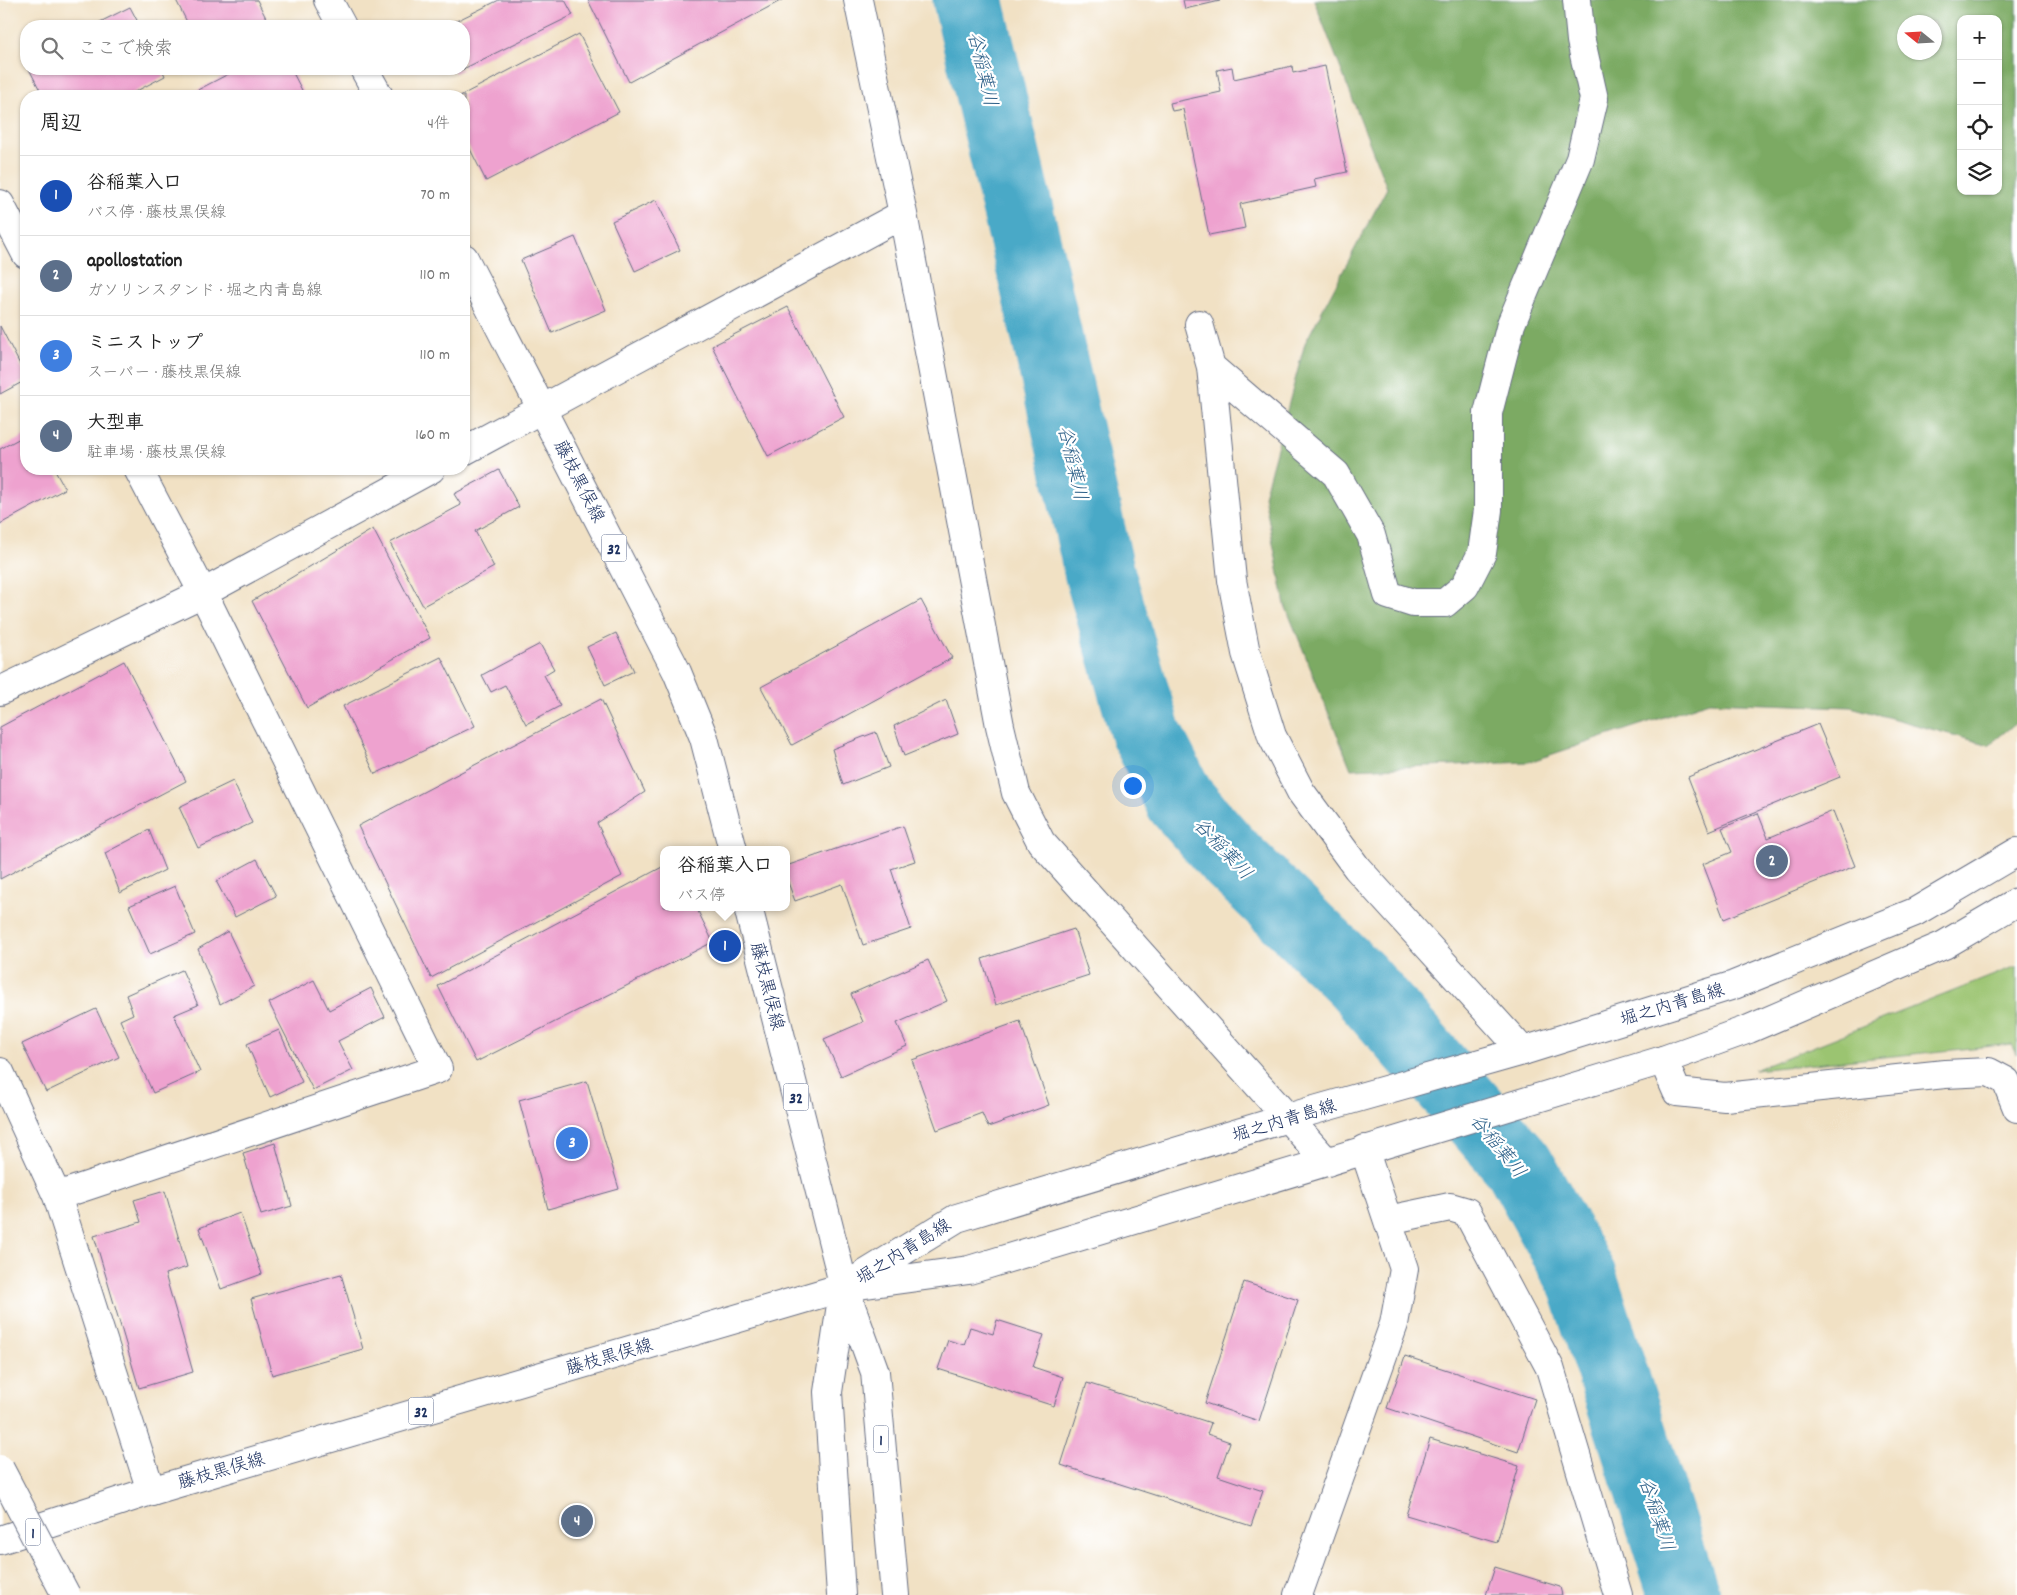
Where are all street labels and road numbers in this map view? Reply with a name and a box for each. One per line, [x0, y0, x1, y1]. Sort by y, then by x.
street label: 藤枝黒俣線 [546, 436, 609, 528]
road number: 32 [602, 534, 626, 562]
street label: 藤枝黒俣線 [743, 940, 789, 1033]
street label: 堀之内青島線 [1617, 979, 1728, 1034]
road number: 32 [784, 1084, 808, 1110]
street label: 堀之内青島線 [1229, 1095, 1340, 1150]
street label: 堀之内青島線 [852, 1214, 957, 1292]
street label: 藤枝黒俣線 [563, 1334, 656, 1383]
road number: 32 [408, 1398, 434, 1424]
road number: 1 [874, 1426, 888, 1452]
street label: 藤枝黒俣線 [175, 1448, 268, 1497]
road number: 1 [26, 1518, 40, 1545]

